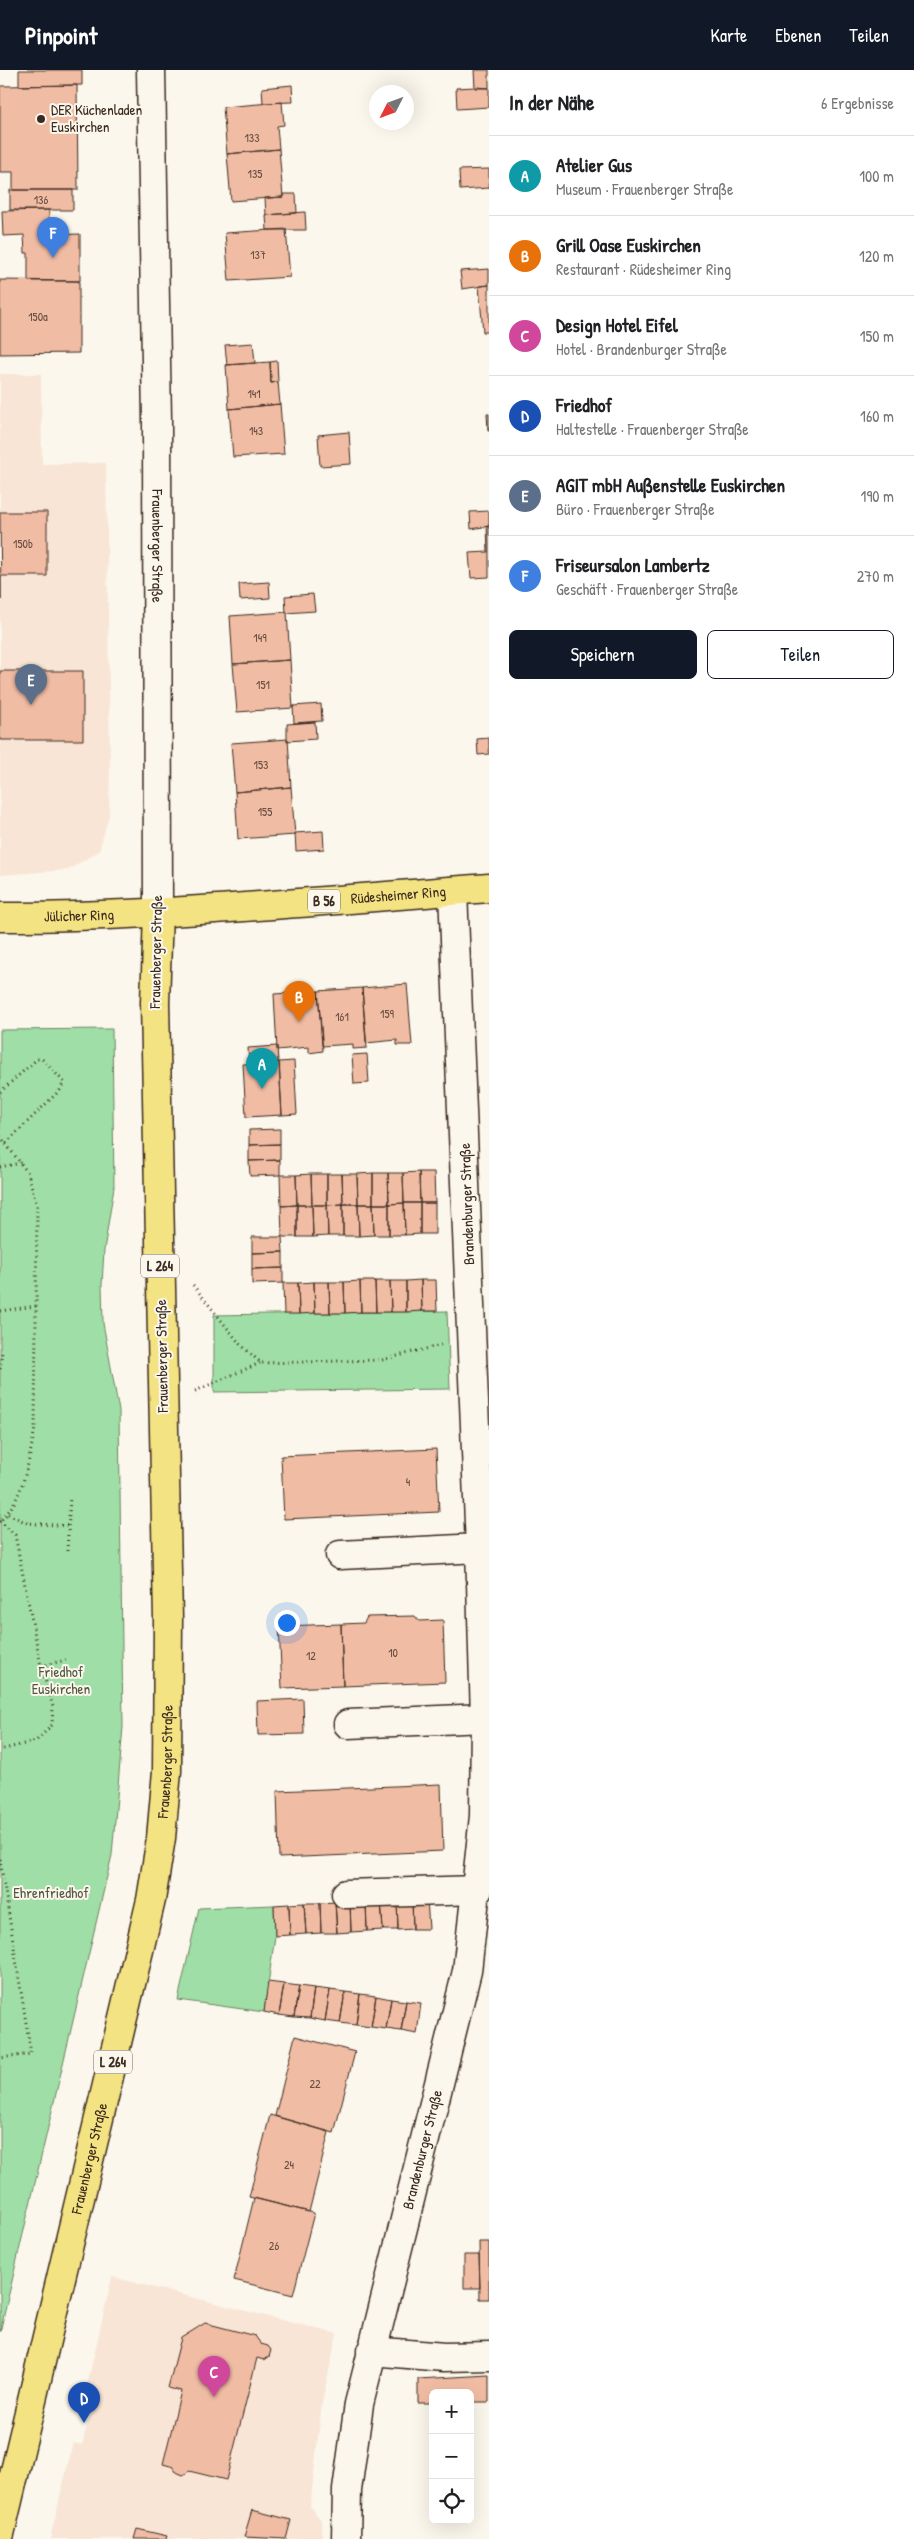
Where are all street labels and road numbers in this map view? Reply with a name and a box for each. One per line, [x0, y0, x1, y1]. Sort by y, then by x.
street label: Frauenberger Straße [147, 488, 168, 603]
street label: Rüdesheimer Ring [350, 880, 447, 909]
road number: B 56 [308, 889, 340, 912]
street label: Frauenberger Straße [144, 895, 167, 1010]
street label: Jülicher Ring [44, 904, 115, 927]
street label: Brandenburger Straße [454, 1143, 479, 1265]
road number: L 264 [141, 1254, 179, 1278]
street label: Frauenberger Straße [150, 1299, 173, 1414]
street label: Frauenberger Straße [152, 1705, 177, 1820]
road number: L 264 [94, 2050, 132, 2074]
street label: Brandenburger Straße [397, 2088, 447, 2211]
street label: Frauenberger Straße [65, 2101, 112, 2217]

